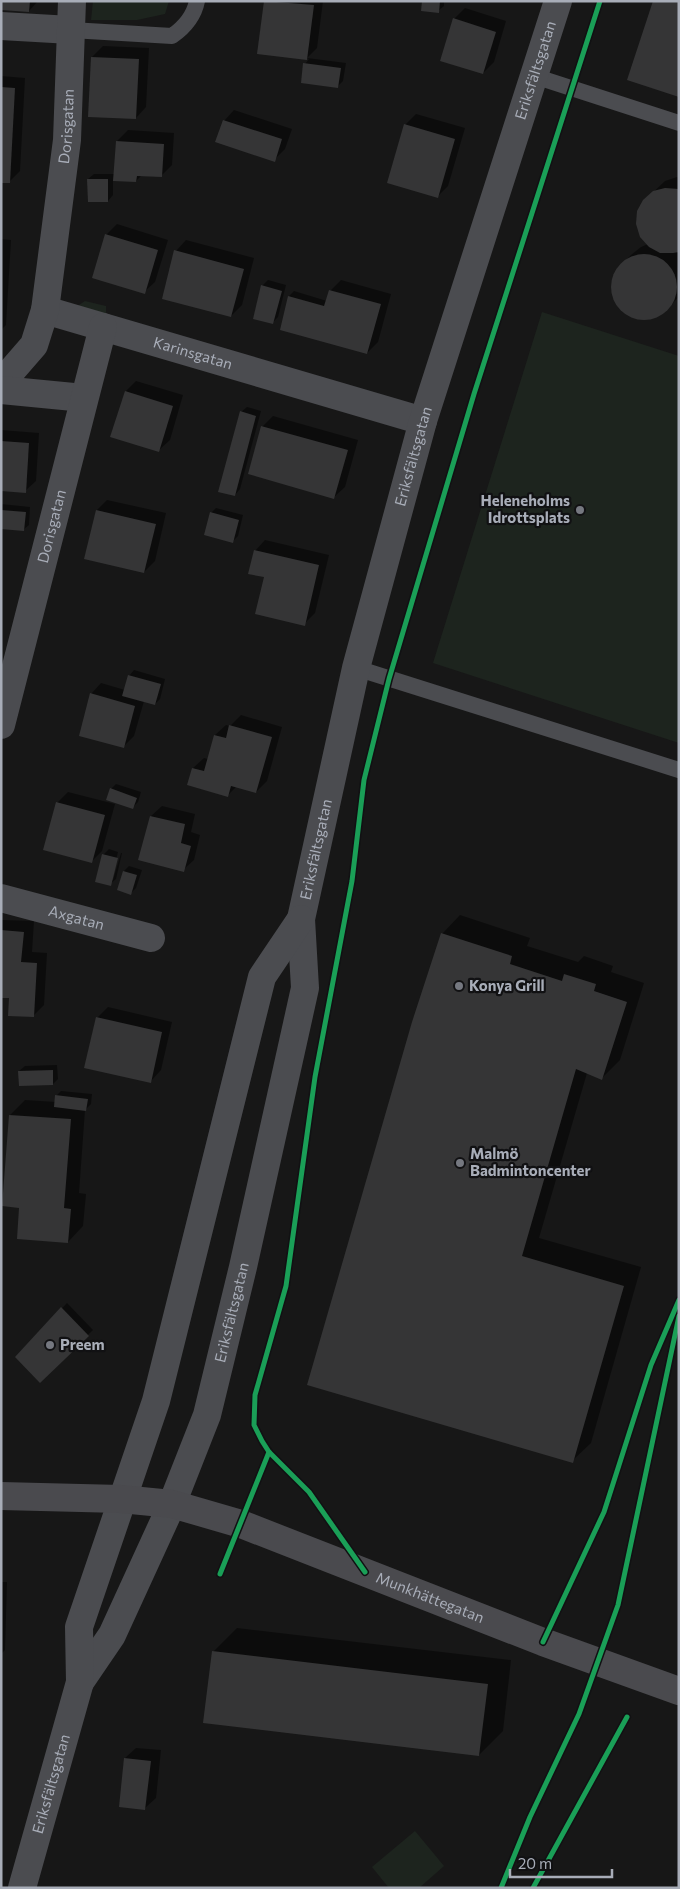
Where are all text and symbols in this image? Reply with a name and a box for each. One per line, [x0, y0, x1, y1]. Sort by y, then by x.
street label: Eriksfältsgatan [510, 18, 559, 122]
street label: Dorisgatan [54, 88, 77, 165]
street label: Karinsgatan [151, 332, 235, 373]
street label: Eriksfältsgatan [390, 404, 435, 508]
street label: Dorisgatan [33, 487, 69, 565]
place label: Heleneholms Idrottsplats [480, 491, 570, 526]
marker: Heleneholms Idrottsplats [574, 504, 586, 516]
street label: Eriksfältsgatan [295, 797, 335, 901]
street label: Axgatan [47, 901, 106, 933]
place label: Konya Grill [469, 976, 545, 994]
marker: Konya Grill [453, 980, 465, 992]
place label: Malmö Badmintoncenter [470, 1144, 591, 1179]
marker: Malmö Badmintoncenter [454, 1157, 466, 1169]
street label: Eriksfältsgatan [210, 1261, 252, 1364]
place label: Preem [60, 1335, 105, 1353]
marker: Preem [44, 1339, 56, 1351]
street label: Munkhättegatan [374, 1568, 487, 1626]
street label: Eriksfältsgatan [28, 1732, 73, 1836]
scale bar [510, 1846, 612, 1878]
text: 20 m [518, 1854, 552, 1872]

